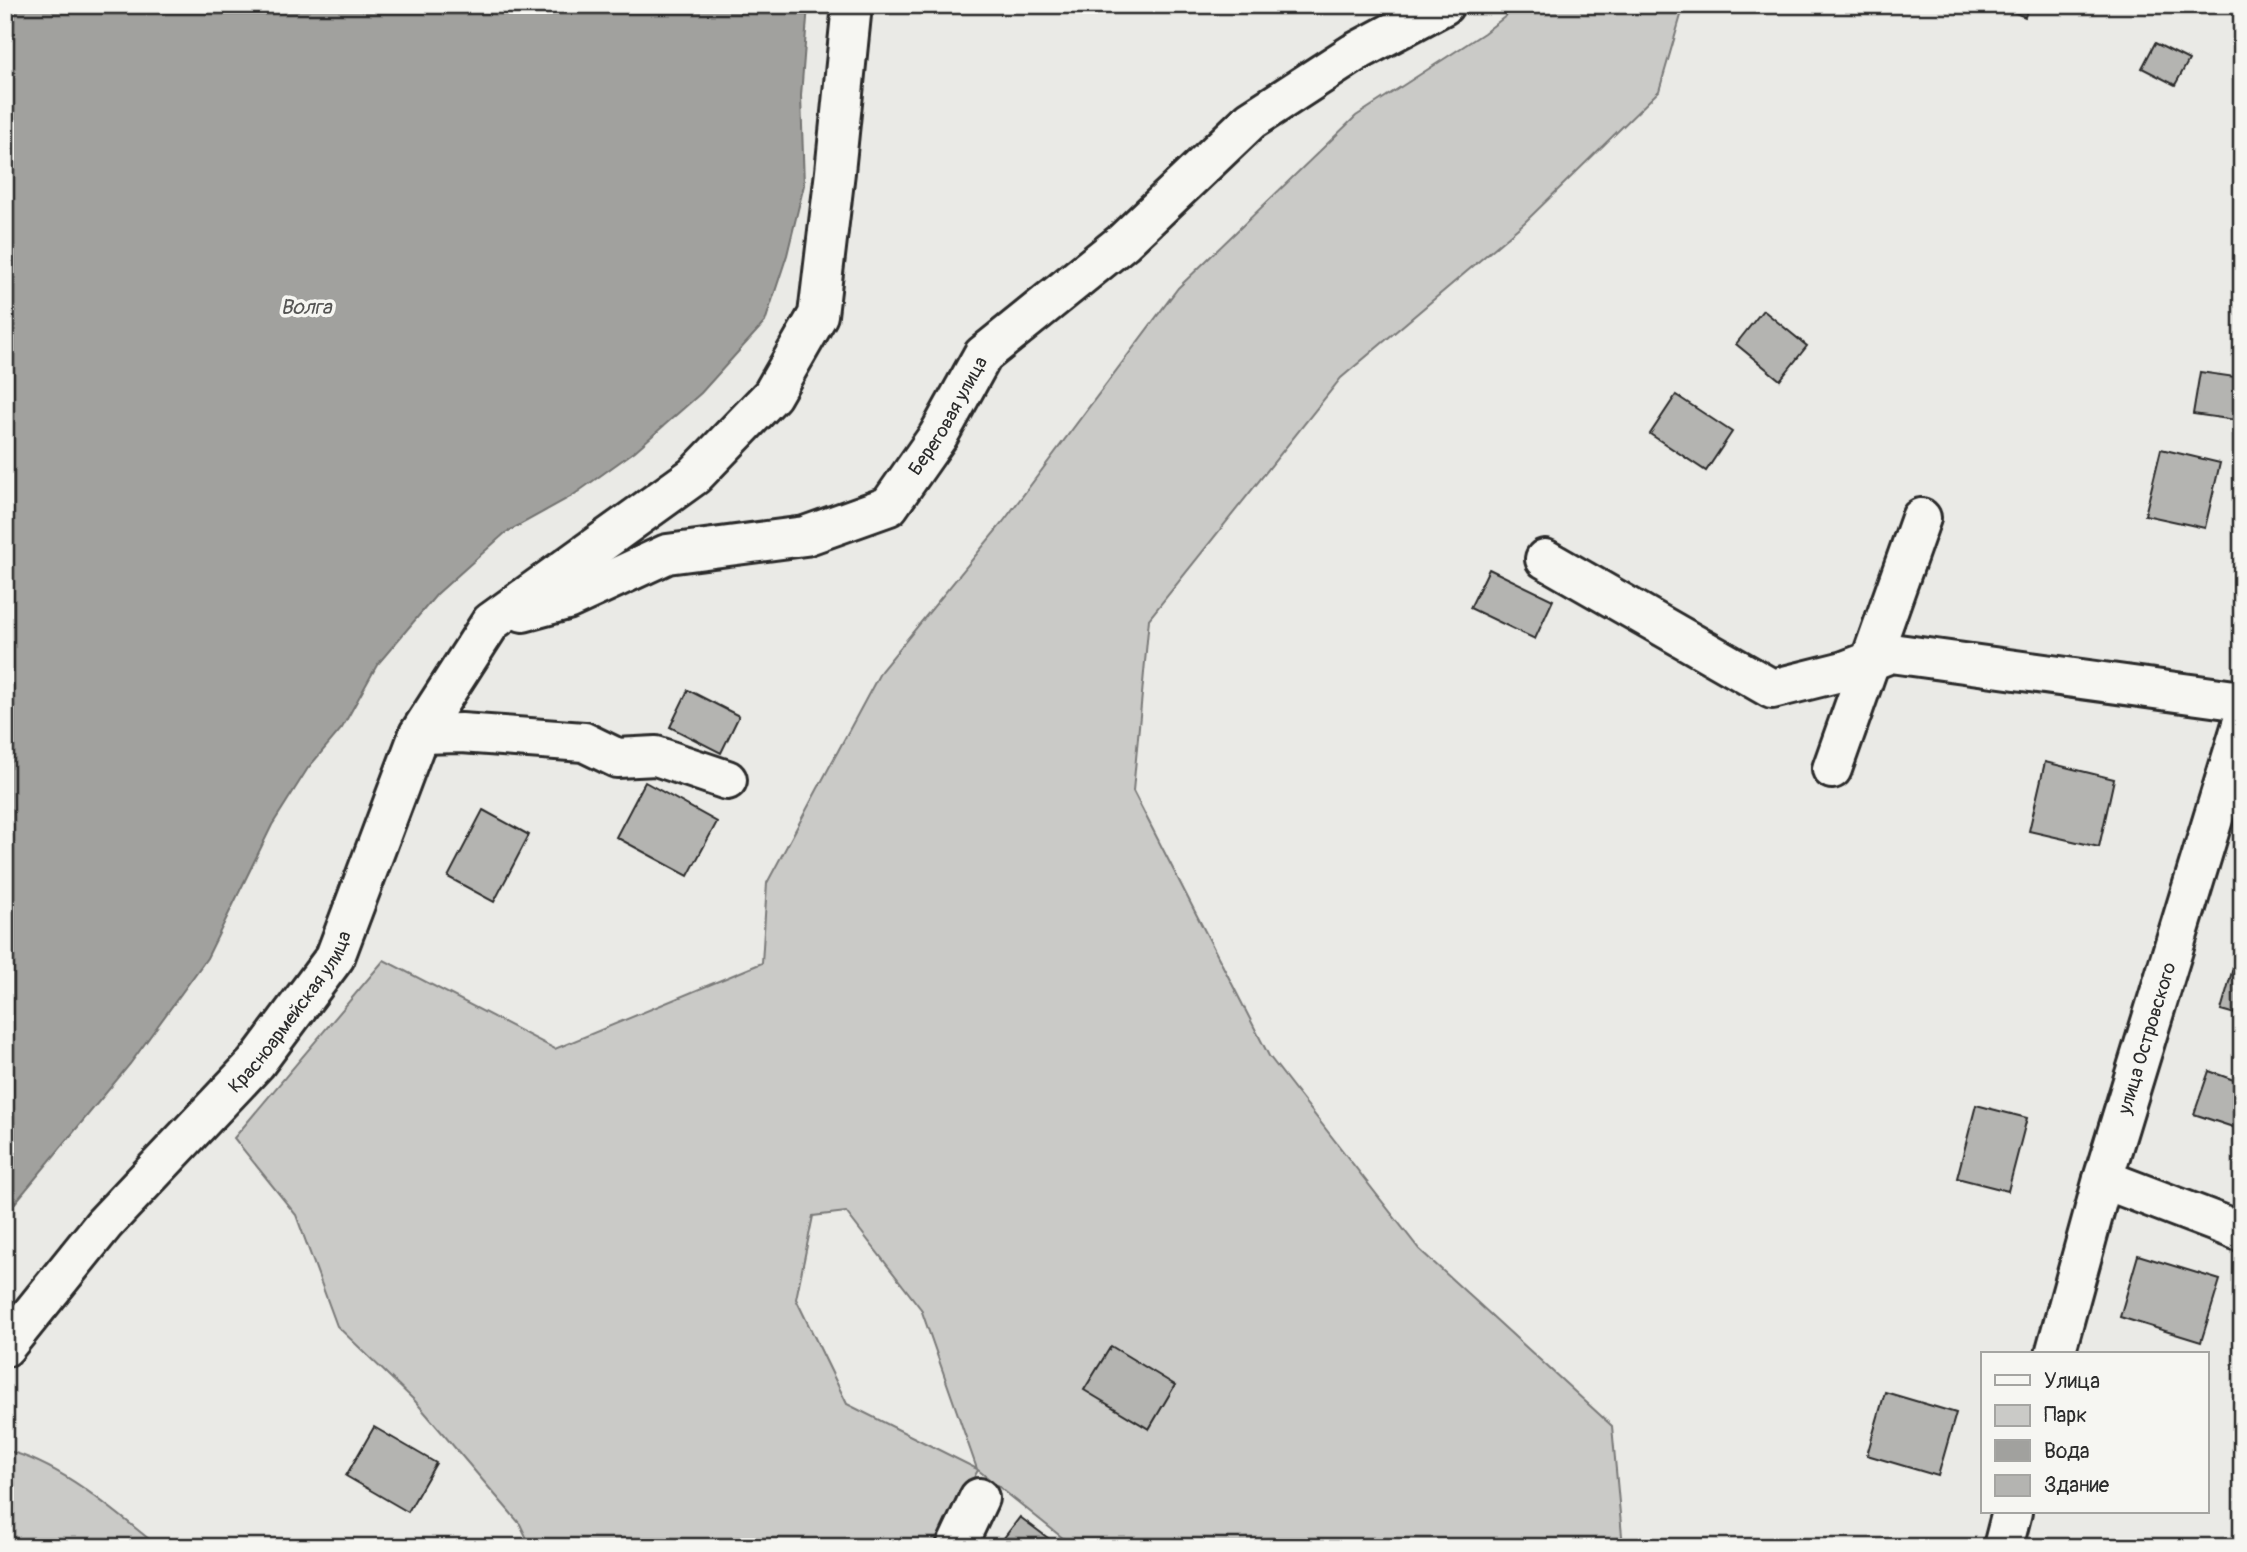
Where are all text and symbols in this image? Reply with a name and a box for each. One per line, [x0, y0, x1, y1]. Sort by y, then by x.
water label: Волга [280, 294, 333, 321]
street label: Береговая улица [903, 352, 993, 480]
street label: Красноармейская улица [223, 927, 357, 1098]
street label: улица Островского [2112, 959, 2182, 1118]
legend [1981, 1352, 2208, 1514]
text: Улица [2044, 1368, 2100, 1395]
text: Парк [2044, 1402, 2087, 1429]
text: Вода [2044, 1438, 2090, 1465]
text: Здание [2044, 1472, 2110, 1499]

